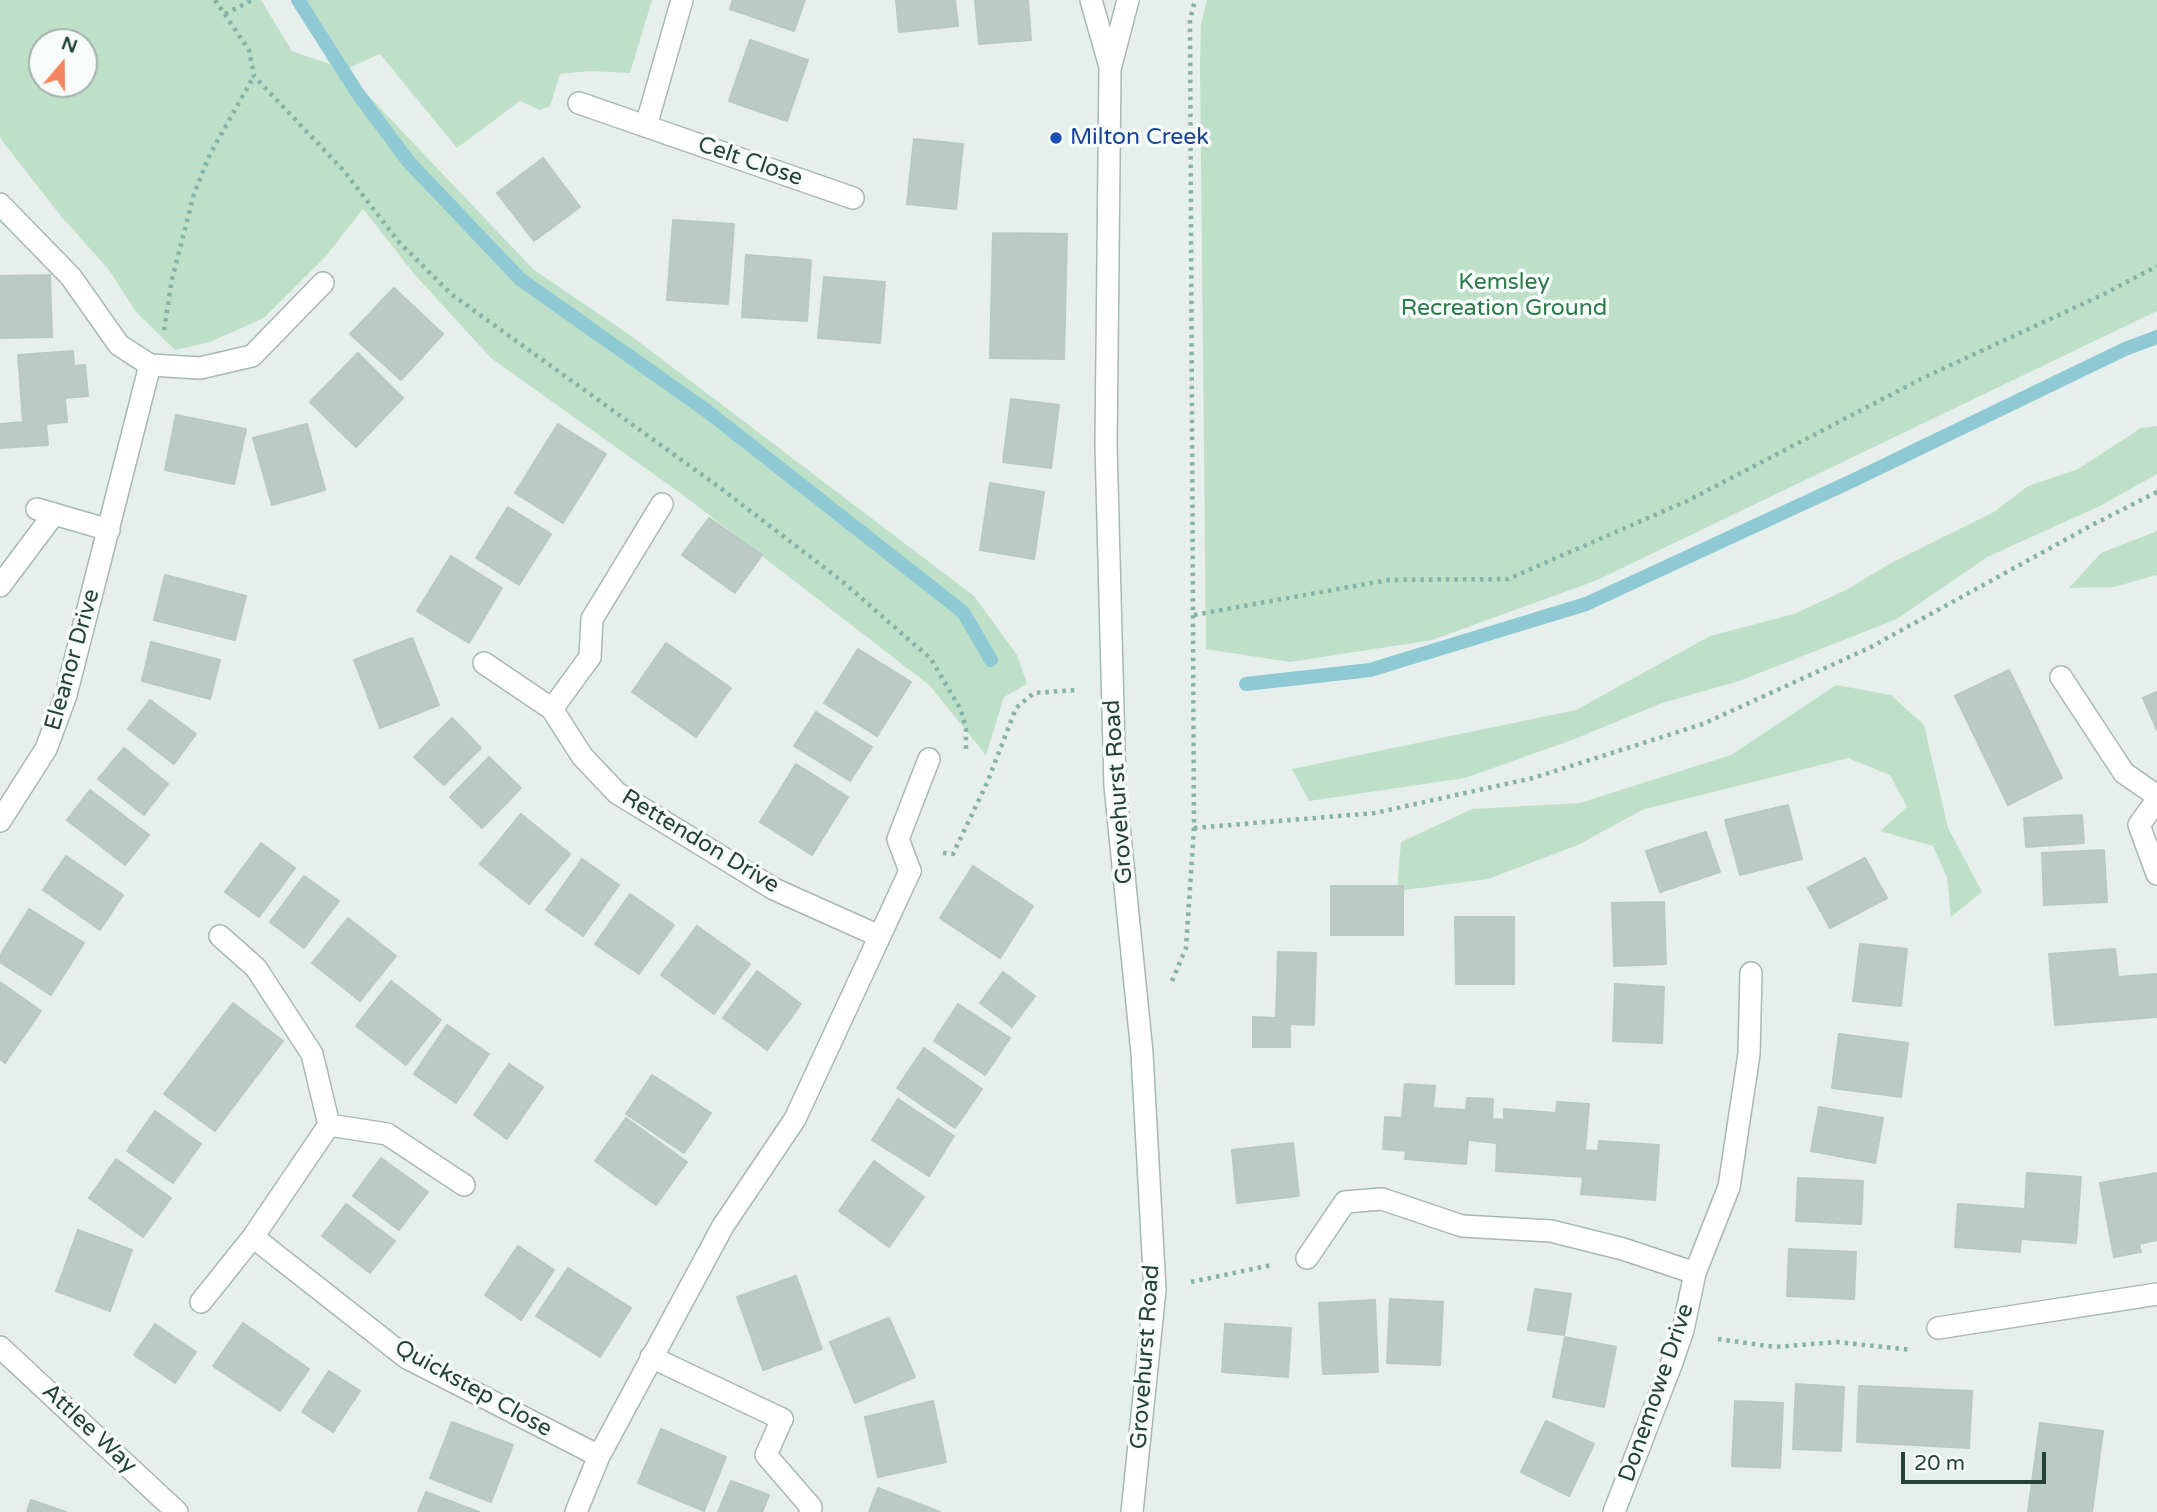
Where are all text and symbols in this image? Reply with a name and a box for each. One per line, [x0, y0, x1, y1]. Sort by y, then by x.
north arrow [28, 28, 98, 98]
text: N [59, 32, 80, 58]
place label: Milton Creek [1070, 124, 1209, 152]
marker: Milton Creek [1048, 130, 1064, 146]
street label: Celt Close [694, 131, 806, 193]
park label: Kemsley Recreation Ground [1401, 269, 1607, 323]
street label: Eleanor Drive [40, 586, 106, 734]
street label: Grovehurst Road [1099, 699, 1139, 885]
street label: Rettendon Drive [616, 784, 784, 900]
street label: Grovehurst Road [1126, 1264, 1166, 1450]
street label: Donemowe Drive [1614, 1300, 1700, 1486]
street label: Quickstep Close [389, 1334, 557, 1444]
street label: Attlee Way [36, 1378, 142, 1480]
scale bar [1905, 1438, 2050, 1482]
text: 20 m [1914, 1451, 1965, 1476]

